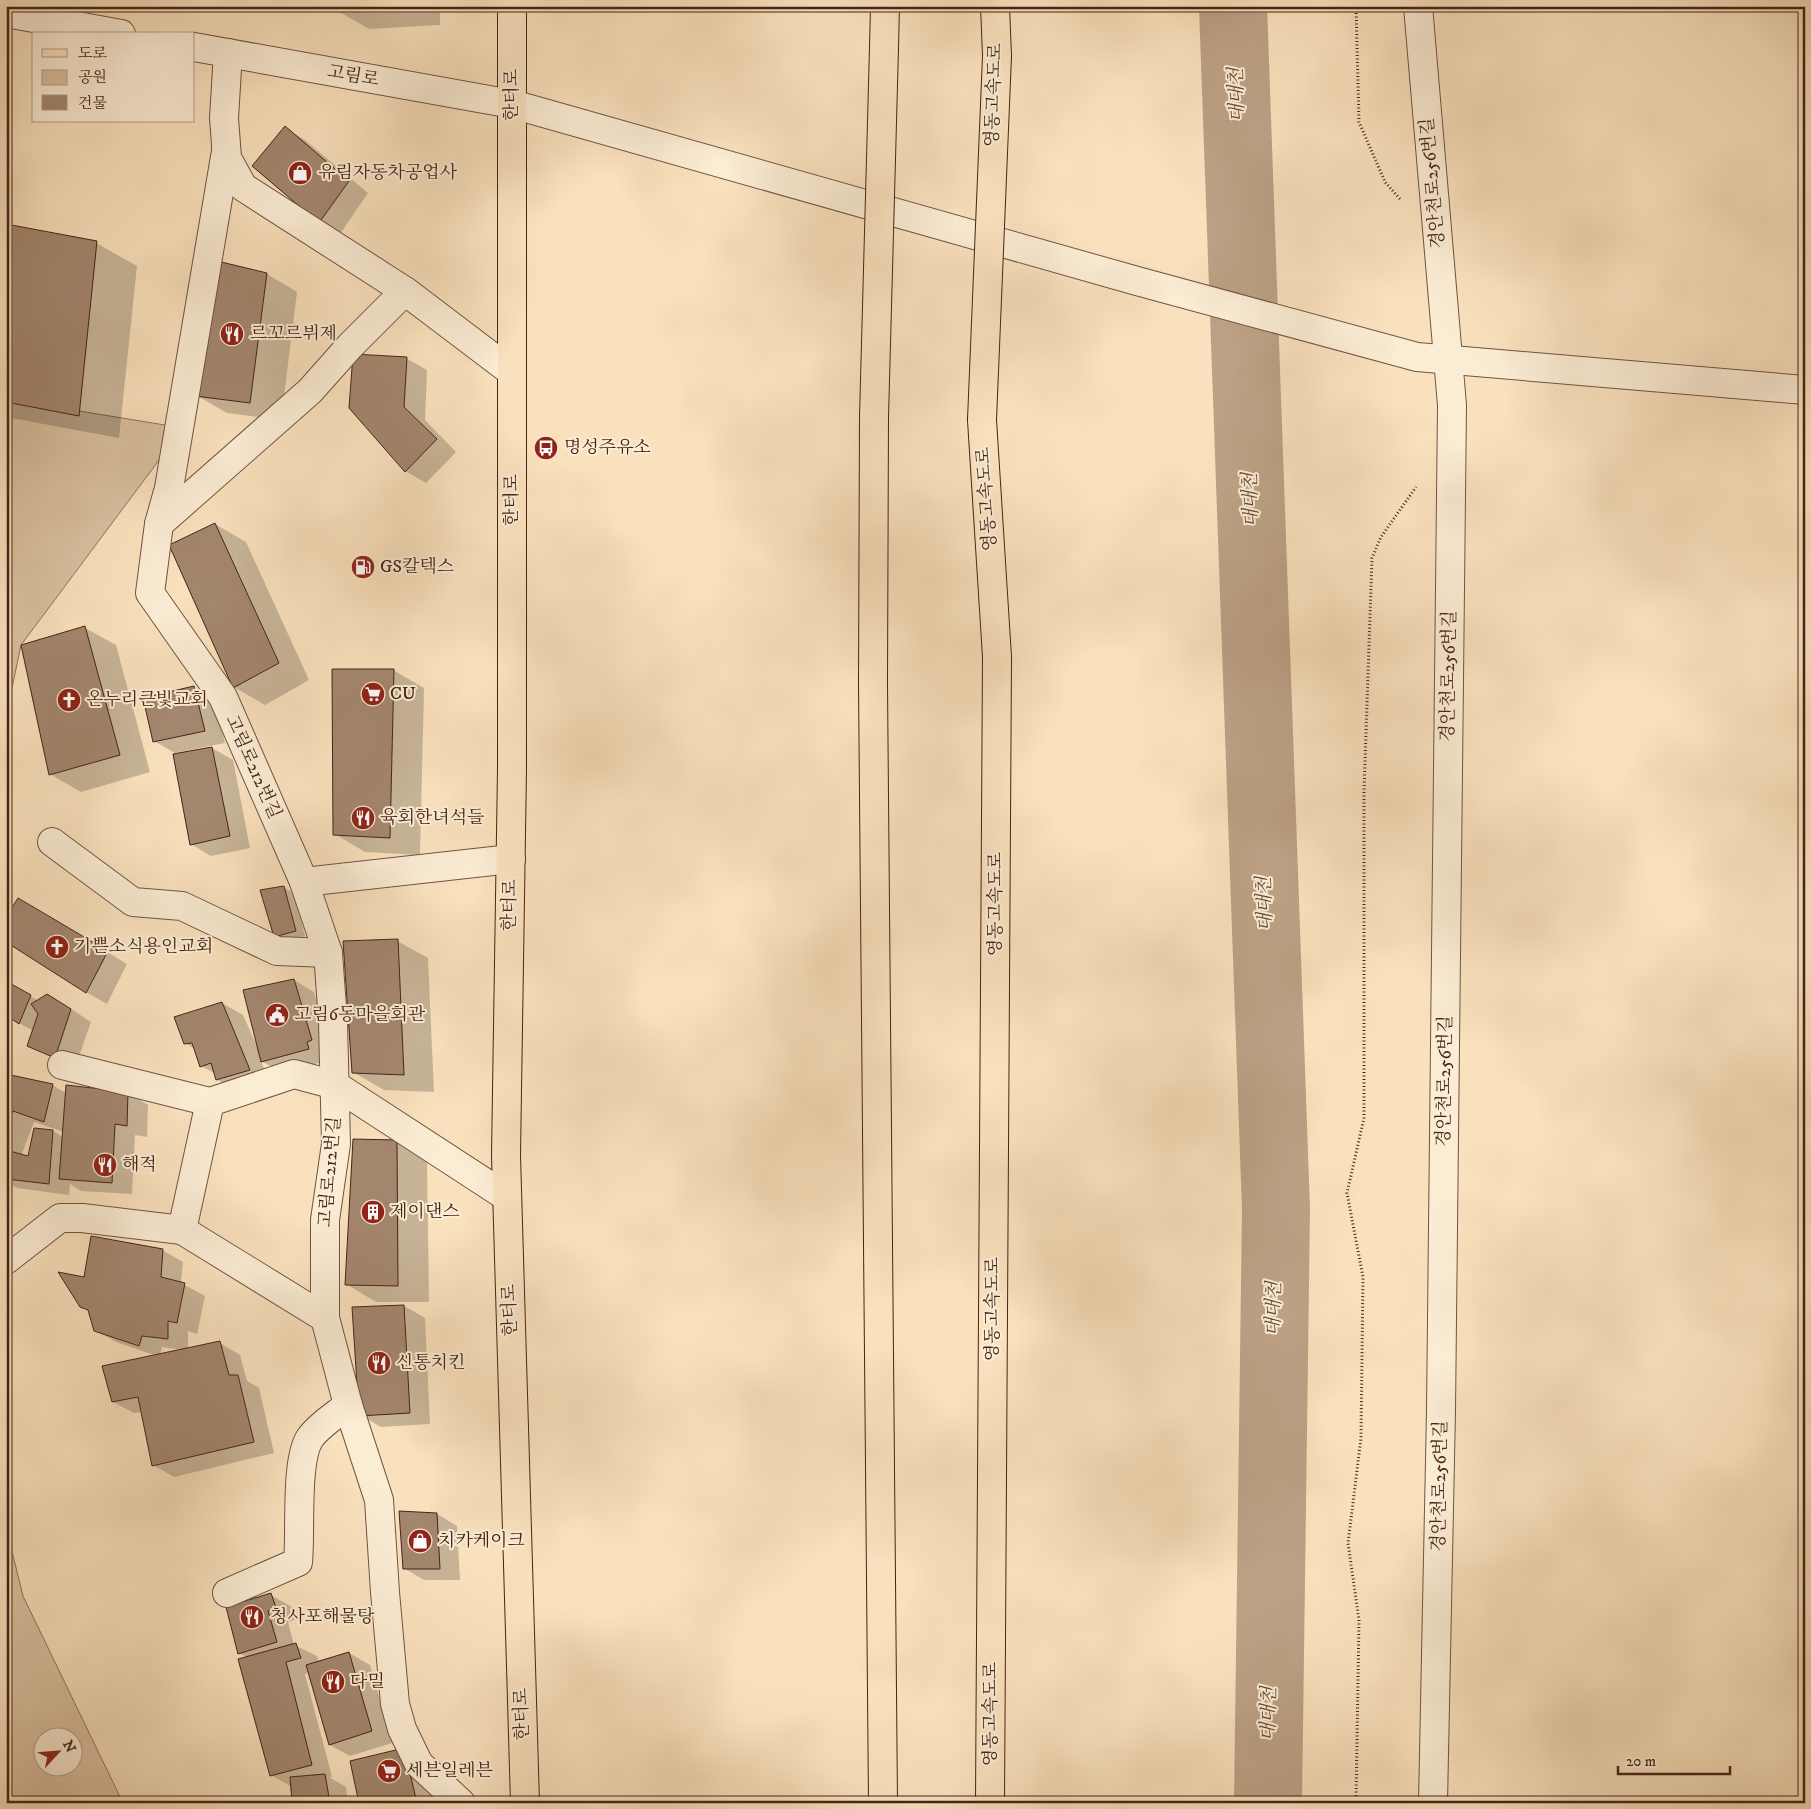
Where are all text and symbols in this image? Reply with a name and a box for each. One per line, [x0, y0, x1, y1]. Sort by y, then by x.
legend [32, 32, 195, 122]
street label: 영동고속도로 [981, 42, 1007, 148]
text: 도로 [78, 44, 107, 63]
street label: 고림로 [325, 61, 381, 91]
water label: 대대천 [1224, 65, 1249, 123]
text: 공원 [78, 68, 107, 87]
street label: 한터로 [501, 69, 523, 121]
text: 건물 [78, 94, 107, 113]
street label: 경안천로256번길 [1416, 117, 1450, 249]
shop icon: 유림자동차공업사 [287, 160, 313, 186]
place label: 유림자동차공업사 [318, 162, 458, 184]
restaurant icon: 르꼬르뷔제 [219, 321, 245, 347]
place label: 르꼬르뷔제 [250, 323, 337, 345]
bus stop icon: 명성주유소 [533, 435, 559, 461]
place label: 명성주유소 [564, 437, 651, 459]
street label: 영동고속도로 [972, 446, 1002, 552]
water label: 대대천 [1238, 470, 1263, 528]
street label: 한터로 [501, 474, 523, 526]
fuel station icon: GS칼텍스 [350, 554, 376, 580]
place label: GS칼텍스 [380, 556, 455, 578]
street label: 경안천로256번길 [1437, 610, 1461, 742]
supermarket icon: CU [360, 681, 386, 707]
place label: CU [390, 683, 416, 705]
church icon: 온누리큰빛교회 [56, 687, 82, 713]
place label: 온누리큰빛교회 [86, 689, 208, 711]
street label: 고림로212번길 [220, 712, 286, 822]
restaurant icon: 육회한녀석들 [350, 805, 376, 831]
place label: 육회한녀석들 [380, 807, 485, 829]
street label: 영동고속도로 [985, 852, 1007, 956]
water label: 대대천 [1252, 874, 1277, 932]
street label: 한터로 [499, 879, 521, 931]
church icon: 기쁜소식용인교회 [44, 934, 70, 960]
place label: 기쁜소식용인교회 [74, 936, 213, 958]
public building icon: 고림6동마을회관 [264, 1002, 290, 1028]
place label: 고림6동마을회관 [294, 1004, 426, 1026]
street label: 경안천로256번길 [1433, 1015, 1457, 1147]
street label: 고림로212번길 [314, 1116, 346, 1228]
restaurant icon: 해적 [92, 1152, 118, 1178]
place label: 해적 [122, 1154, 157, 1176]
building icon: 제이댄스 [360, 1199, 386, 1225]
place label: 제이댄스 [390, 1201, 460, 1223]
street label: 영동고속도로 [982, 1257, 1004, 1361]
water label: 대대천 [1262, 1280, 1286, 1337]
street label: 한터로 [498, 1284, 522, 1336]
restaurant icon: 신통치킨 [366, 1350, 392, 1376]
place label: 신통치킨 [396, 1352, 466, 1374]
street label: 경안천로256번길 [1428, 1420, 1452, 1552]
shop icon: 치카케이크 [407, 1528, 433, 1554]
place label: 치카케이크 [438, 1530, 526, 1552]
restaurant icon: 청사포해물탕 [239, 1604, 265, 1630]
place label: 청사포해물탕 [270, 1606, 375, 1628]
street label: 영동고속도로 [980, 1662, 1002, 1766]
restaurant icon: 다밀 [320, 1669, 346, 1695]
place label: 다밀 [350, 1671, 385, 1693]
water label: 대대천 [1257, 1685, 1281, 1742]
street label: 한터로 [510, 1688, 534, 1740]
north arrow [32, 1726, 82, 1776]
text: N [58, 1738, 80, 1756]
scale bar [1618, 1744, 1731, 1776]
text: 20 m [1626, 1752, 1656, 1771]
supermarket icon: 세븐일레븐 [376, 1758, 402, 1784]
place label: 세븐일레븐 [406, 1760, 494, 1782]

